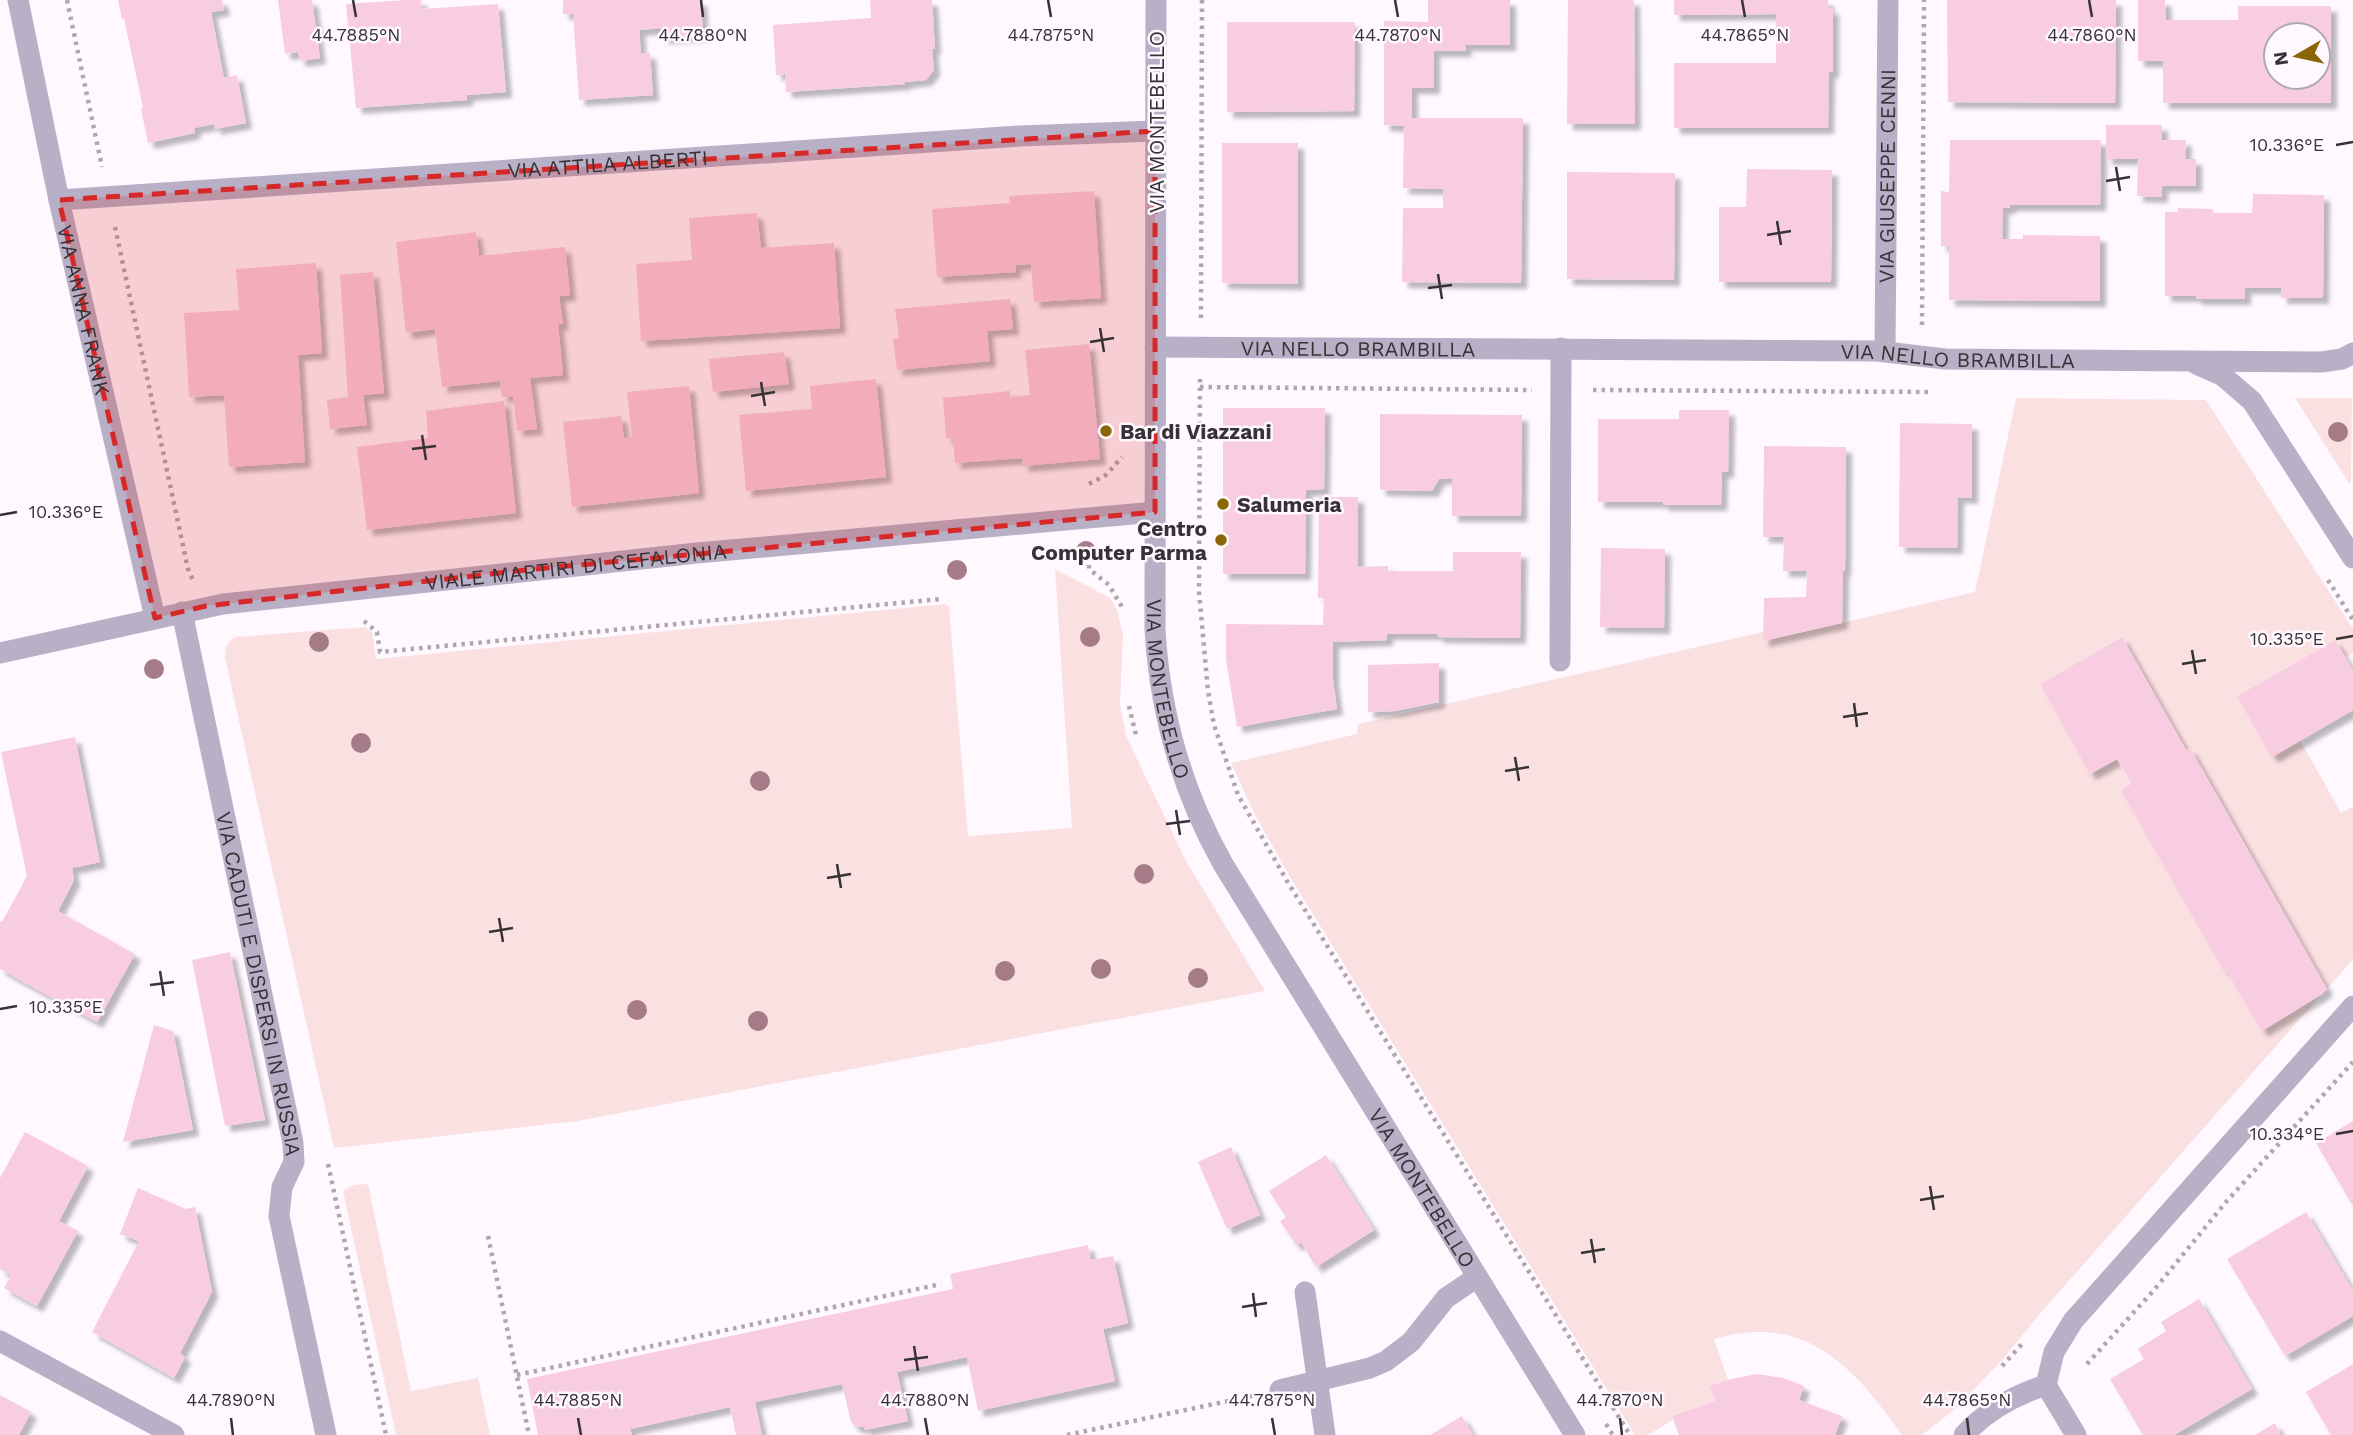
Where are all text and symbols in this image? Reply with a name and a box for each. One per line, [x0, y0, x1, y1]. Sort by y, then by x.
north arrow [2262, 21, 2332, 91]
text: 44.7885°N [312, 24, 400, 45]
text: 44.7880°N [658, 24, 748, 45]
text: 44.7875°N [1007, 24, 1095, 45]
text: 44.7870°N [1354, 24, 1442, 45]
text: 44.7865°N [1701, 24, 1789, 45]
text: 44.7860°N [2047, 24, 2137, 45]
street label: VIA MONTEBELLO [1144, 31, 1169, 213]
text: N [2268, 50, 2293, 67]
street label: VIA GIUSEPPE CENNI [1873, 69, 1900, 283]
text: 10.336°E [2250, 134, 2324, 155]
street label: VIA ATTILA ALBERTI [507, 144, 709, 183]
street label: VIA ANNA FRANK [53, 222, 116, 398]
street label: VIA NELLO BRAMBILLA [1241, 335, 1476, 361]
street label: VIA NELLO BRAMBILLA [1841, 338, 2075, 373]
place label: Bar di Viazzani [1120, 419, 1272, 444]
marker: Bar di Viazzani [1098, 423, 1114, 439]
place label: Salumeria [1237, 492, 1343, 517]
marker: Salumeria [1215, 496, 1231, 512]
text: 10.336°E [29, 501, 103, 522]
place label: Centro Computer Parma [1031, 516, 1208, 565]
marker: Centro Computer Parma [1213, 532, 1229, 548]
street label: VIALE MARTIRI DI CEFALONIA [423, 538, 728, 595]
street label: VIA MONTEBELLO [1142, 599, 1196, 782]
text: 10.335°E [2250, 628, 2324, 649]
street label: VIA CADUTI E DISPERSI IN RUSSIA [212, 809, 306, 1157]
text: 10.335°E [29, 996, 103, 1017]
street label: VIA MONTEBELLO [1364, 1103, 1481, 1272]
text: 10.334°E [2250, 1123, 2324, 1144]
text: 44.7890°N [186, 1389, 276, 1410]
text: 44.7885°N [534, 1389, 622, 1410]
text: 44.7880°N [880, 1389, 970, 1410]
text: 44.7875°N [1228, 1389, 1316, 1410]
text: 44.7870°N [1576, 1389, 1664, 1410]
text: 44.7865°N [1923, 1389, 2011, 1410]

